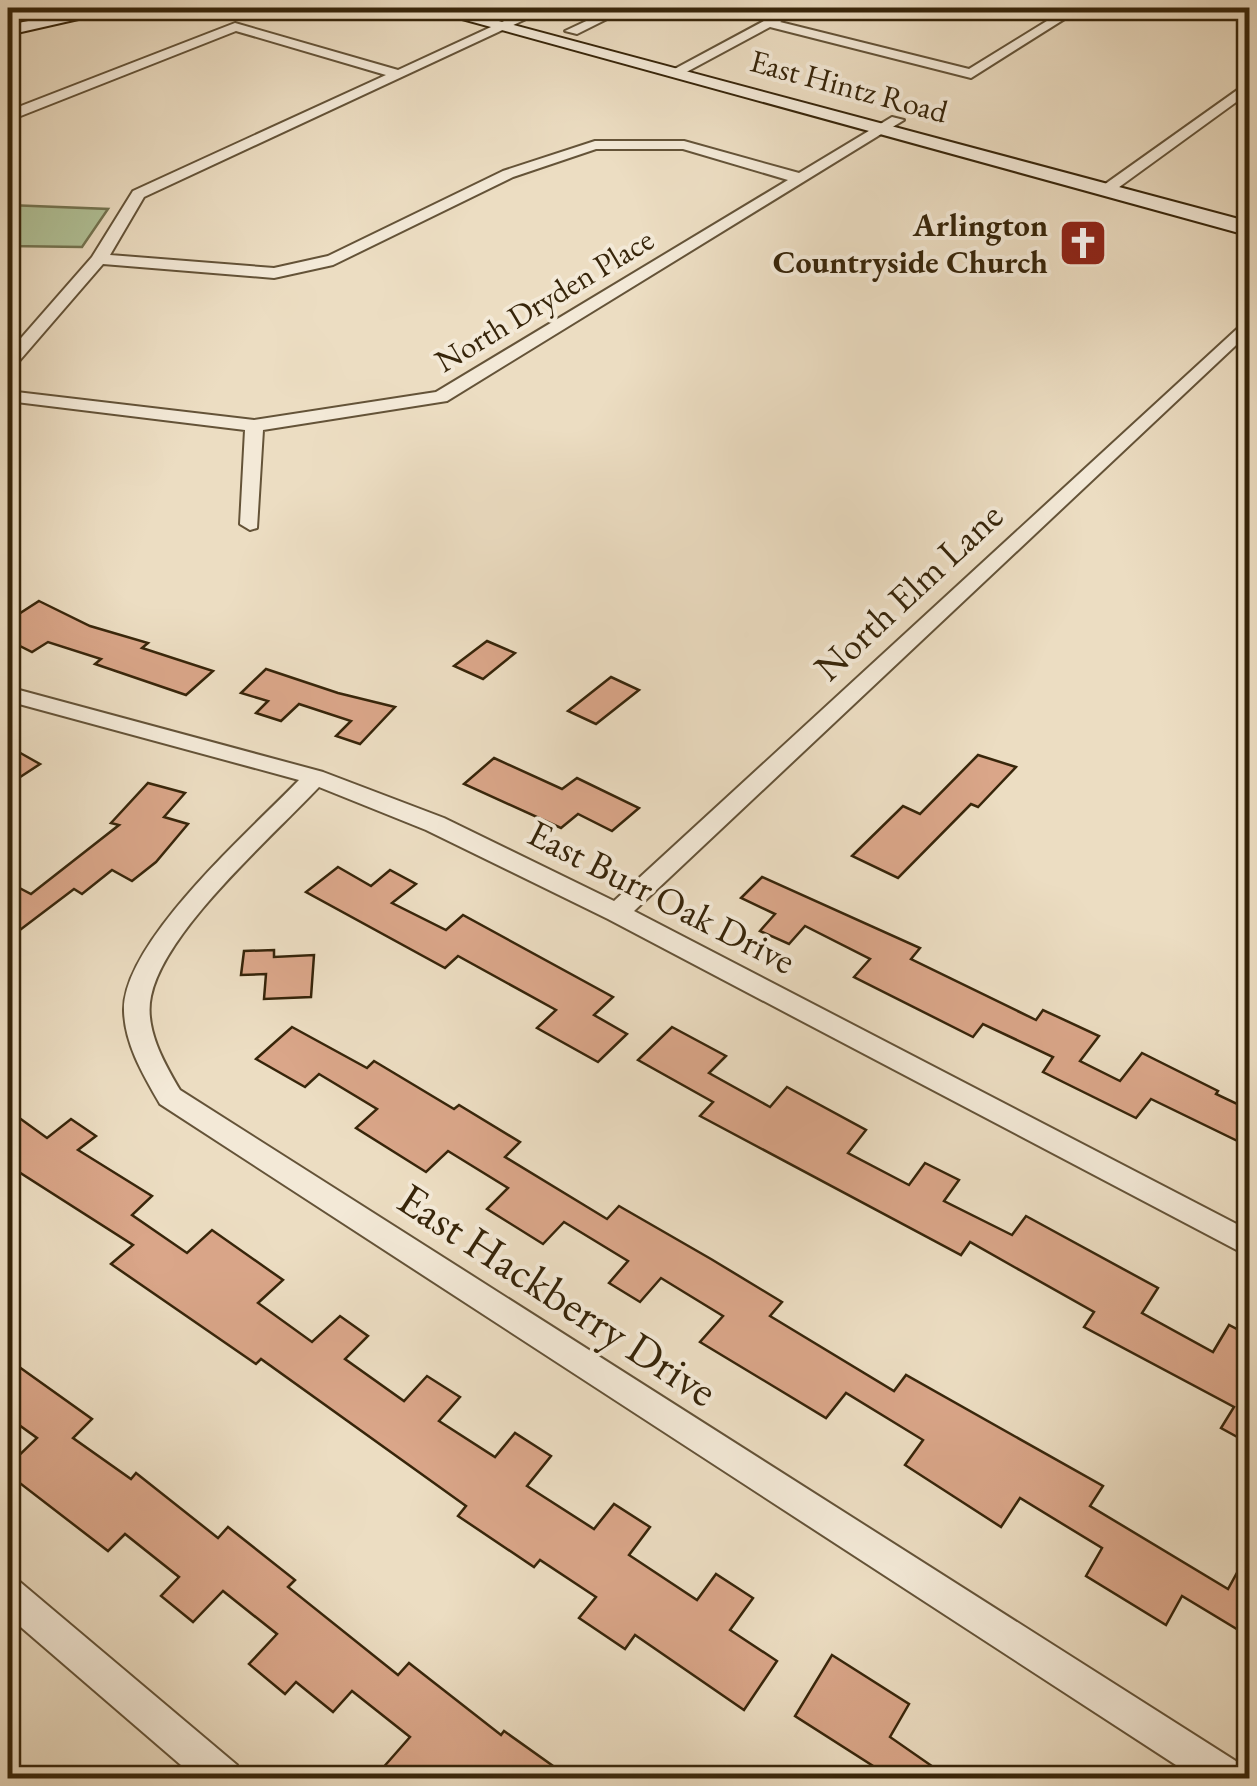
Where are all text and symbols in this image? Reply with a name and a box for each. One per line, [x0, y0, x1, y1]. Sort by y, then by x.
street label: East Hintz Road [746, 39, 953, 133]
place label: Arlington Countryside Church [773, 204, 1048, 283]
church icon: Arlington Countryside Church [1057, 217, 1109, 269]
street label: North Dryden Place [427, 218, 661, 382]
street label: North Elm Lane [803, 491, 1013, 691]
street label: East Burr Oak Drive [520, 808, 804, 984]
street label: East Hackberry Drive [387, 1169, 729, 1419]

